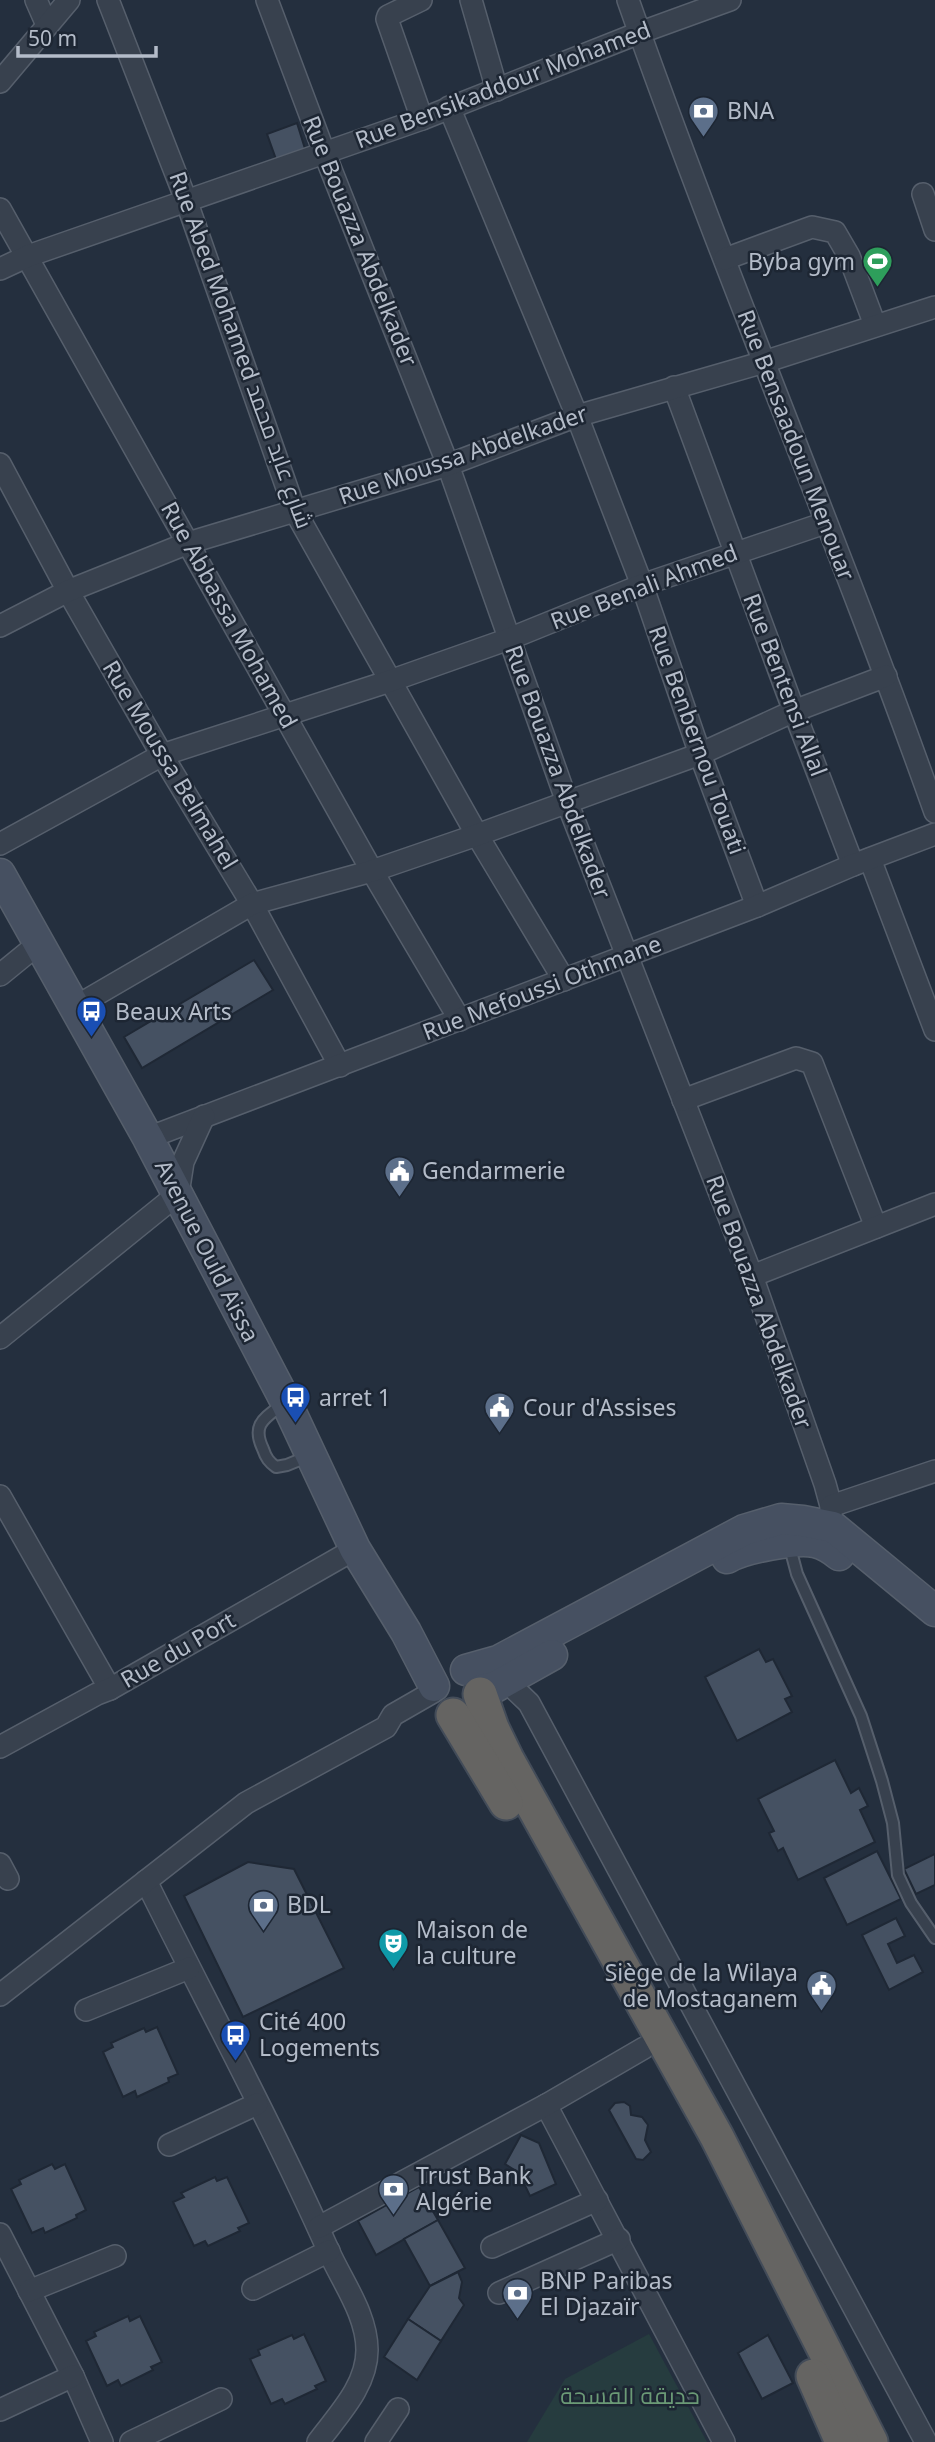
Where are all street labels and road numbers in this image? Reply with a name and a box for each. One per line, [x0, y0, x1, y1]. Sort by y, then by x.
street label: Rue Bensikaddour Mohamed [350, 13, 655, 155]
street label: Rue Bouazza Abdelkader [296, 111, 426, 371]
street label: Rue Abed Mohamed شارع عابد محمد [161, 167, 322, 533]
street label: Rue Bensaadoun Menouar [730, 305, 864, 585]
street label: Rue Moussa Abdelkader [334, 396, 592, 512]
street label: Rue Abbassa Mohamed [154, 495, 306, 734]
street label: Rue Benali Ahmed [546, 536, 742, 636]
street label: Rue Bentensi Allal [736, 589, 836, 781]
street label: Rue Benbernou Touati [642, 621, 754, 858]
street label: Rue Bouazza Abdelkader [498, 640, 620, 903]
street label: Rue Moussa Belmahel [96, 654, 246, 875]
street label: Rue Mefoussi Othmane [418, 927, 666, 1047]
street label: Avenue Ould Aissa [148, 1154, 268, 1347]
street label: Rue Bouazza Abdelkader [699, 1170, 821, 1433]
street label: Rue du Port [114, 1603, 241, 1695]

